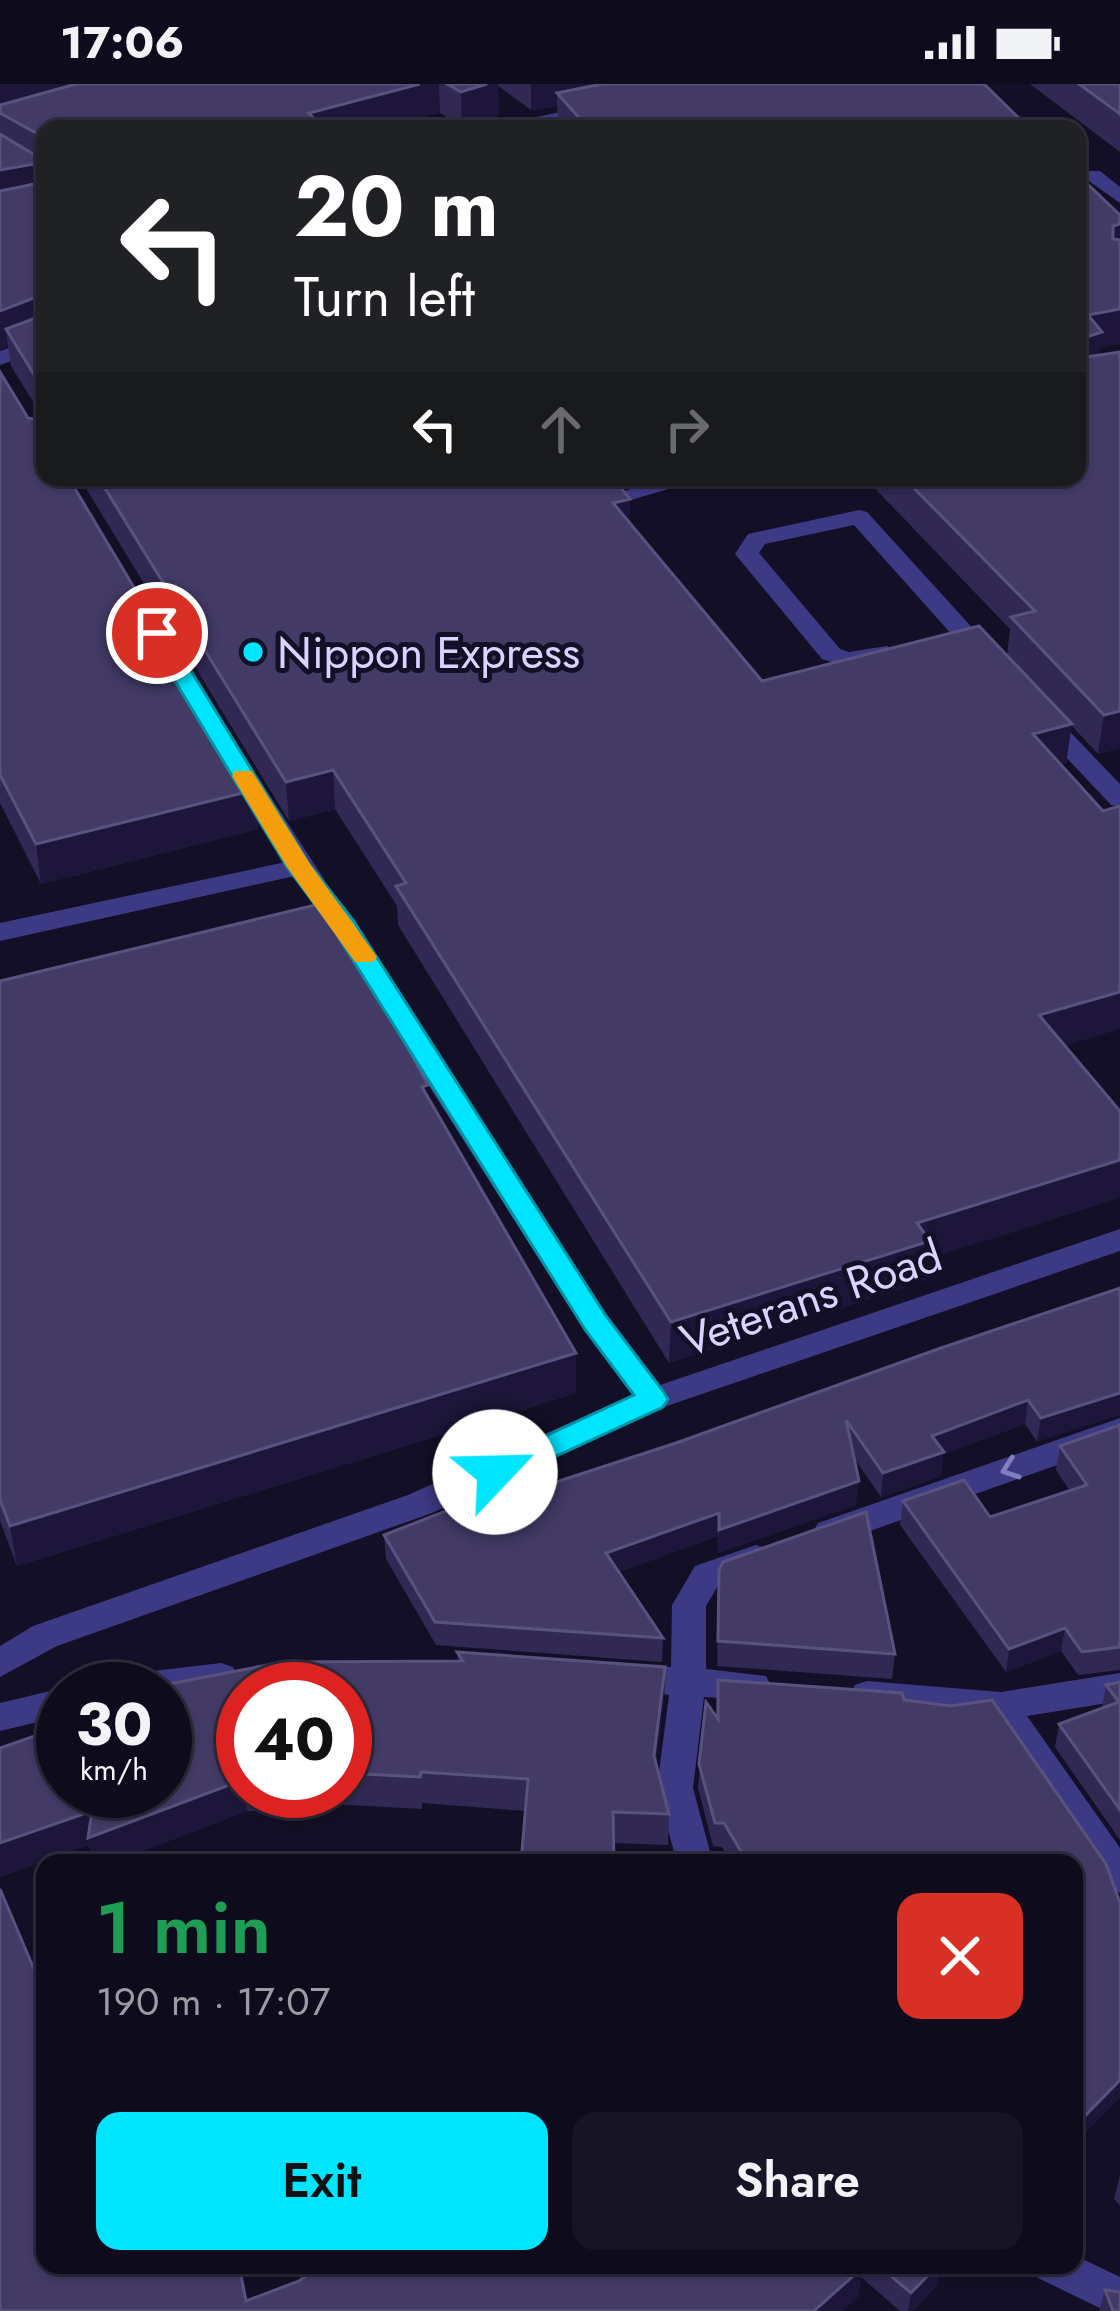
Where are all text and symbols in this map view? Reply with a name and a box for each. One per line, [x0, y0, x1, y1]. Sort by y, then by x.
text: 17:06 [60, 10, 184, 75]
text: 20 m [294, 146, 499, 268]
icon: left [96, 168, 252, 324]
text: Turn left [294, 258, 475, 336]
icon: left [402, 396, 468, 462]
icon: ahead [528, 396, 594, 462]
icon: right [654, 396, 720, 462]
pin [106, 582, 208, 684]
icon: arrive [124, 600, 190, 666]
place label: Nippon Express [277, 620, 580, 685]
marker: Nippon Express [240, 639, 266, 665]
street label: Veterans Road [672, 1223, 950, 1373]
position arrow [432, 1409, 558, 1535]
one-way arrow [1000, 1455, 1021, 1479]
speed limit sign: 40 [216, 1662, 372, 1818]
text: 30 [76, 1681, 152, 1768]
text: km/h [80, 1748, 148, 1791]
text: 1 min [96, 1876, 271, 1980]
button: close [897, 1893, 1023, 2019]
text: 190 m · 17:07 [96, 1973, 330, 2030]
button: Exit [96, 2112, 548, 2250]
button: Share [572, 2112, 1023, 2250]

